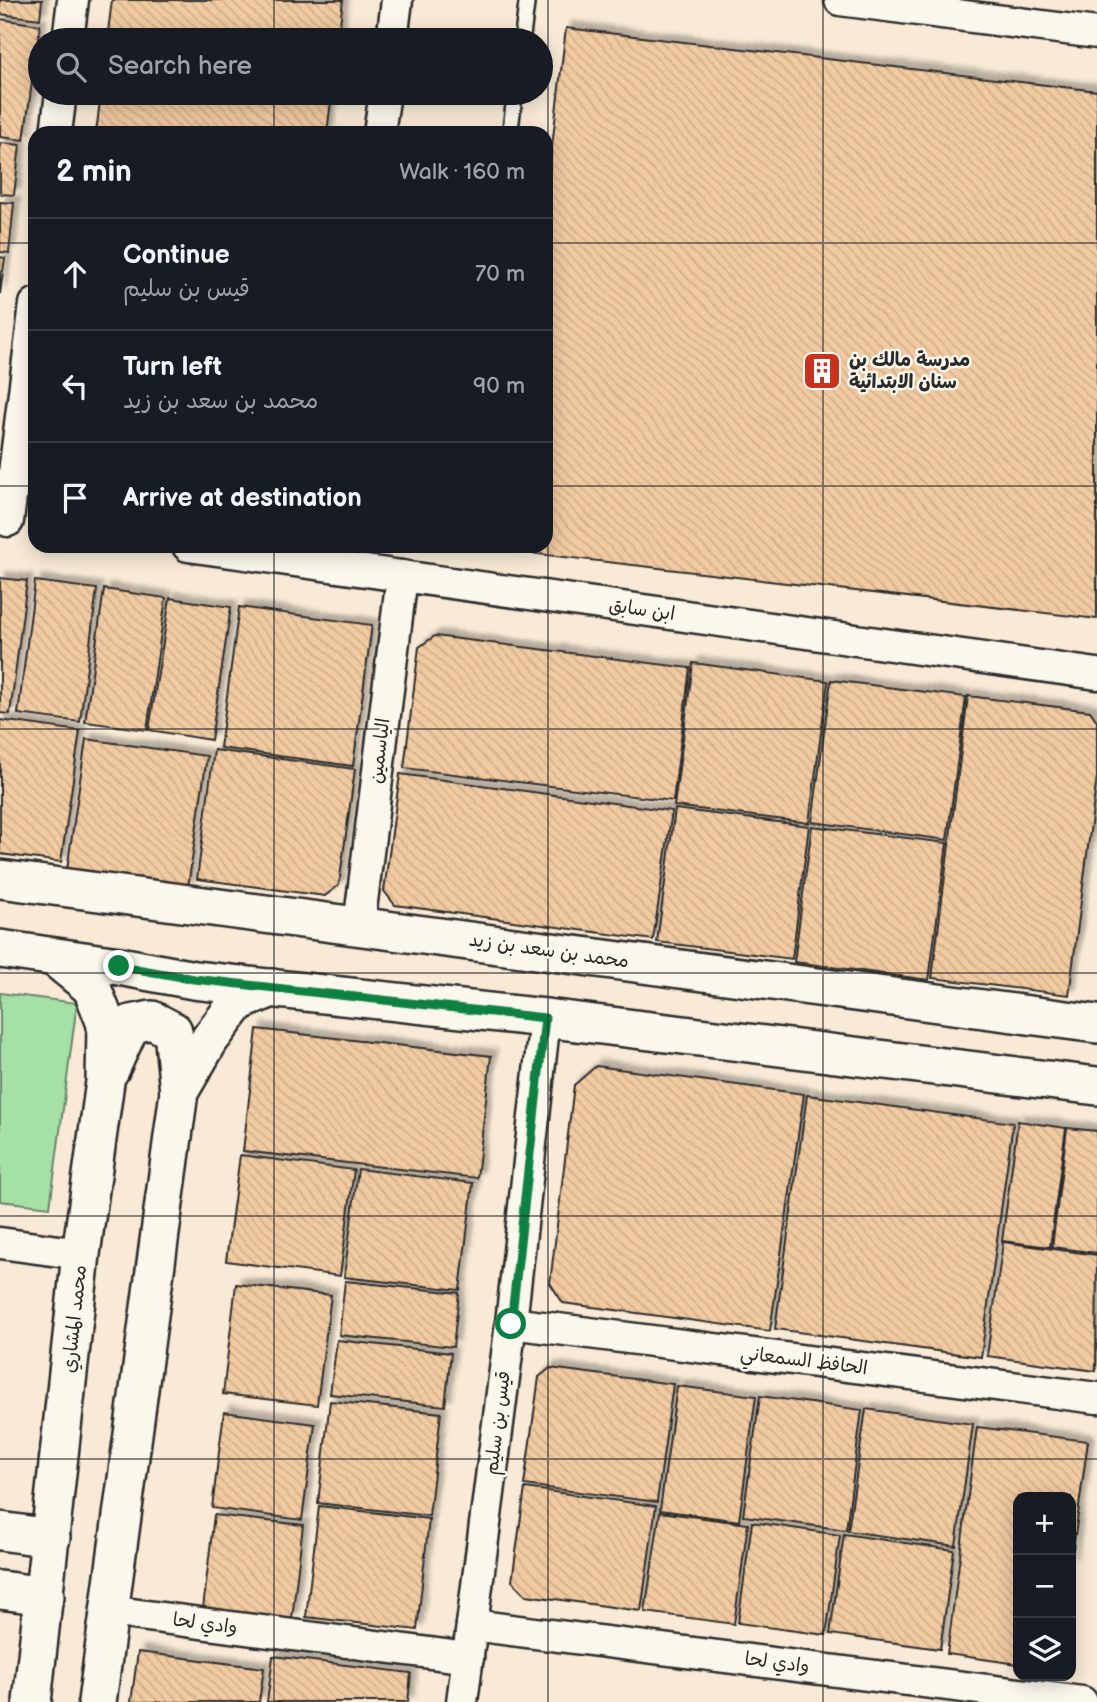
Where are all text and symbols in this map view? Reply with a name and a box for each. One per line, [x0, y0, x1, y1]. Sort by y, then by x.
search box [28, 28, 553, 105]
icon: search [52, 48, 90, 86]
text: Search here [108, 51, 252, 82]
text: 2 min [56, 154, 132, 190]
text: Walk · 160 m [399, 158, 525, 186]
text: Continue [123, 240, 230, 271]
icon: ahead [56, 255, 94, 293]
text: 70 m [475, 260, 525, 288]
text: قيس بن سليم [123, 275, 250, 303]
place label: مدرسة مالك بن سنان الابتدائية [849, 349, 970, 394]
building icon: مدرسة مالك بن سنان الابتدائية [801, 350, 843, 392]
text: Turn left [123, 352, 222, 383]
icon: left [56, 367, 94, 405]
text: 90 m [473, 372, 525, 400]
text: محمد بن سعد بن زيد [123, 387, 318, 415]
icon: arrive [56, 479, 94, 517]
text: Arrive at destination [123, 483, 362, 514]
street label: ابن سابق [607, 594, 677, 626]
street label: الياسمين [365, 717, 395, 785]
street label: محمد بن سعد بن زيد [467, 928, 631, 974]
route end [103, 950, 134, 981]
street label: محمد المشاري [58, 1264, 94, 1374]
route start [495, 1308, 526, 1339]
street label: الحافظ السمعاني [739, 1342, 869, 1384]
street label: قيس بن سليم [480, 1370, 518, 1477]
map controls [1013, 1492, 1076, 1681]
button: + [1013, 1492, 1076, 1555]
button: − [1013, 1555, 1076, 1618]
street label: وادي لحا [171, 1609, 239, 1641]
button: layers [1013, 1618, 1076, 1681]
street label: وادي لحا [743, 1648, 811, 1680]

